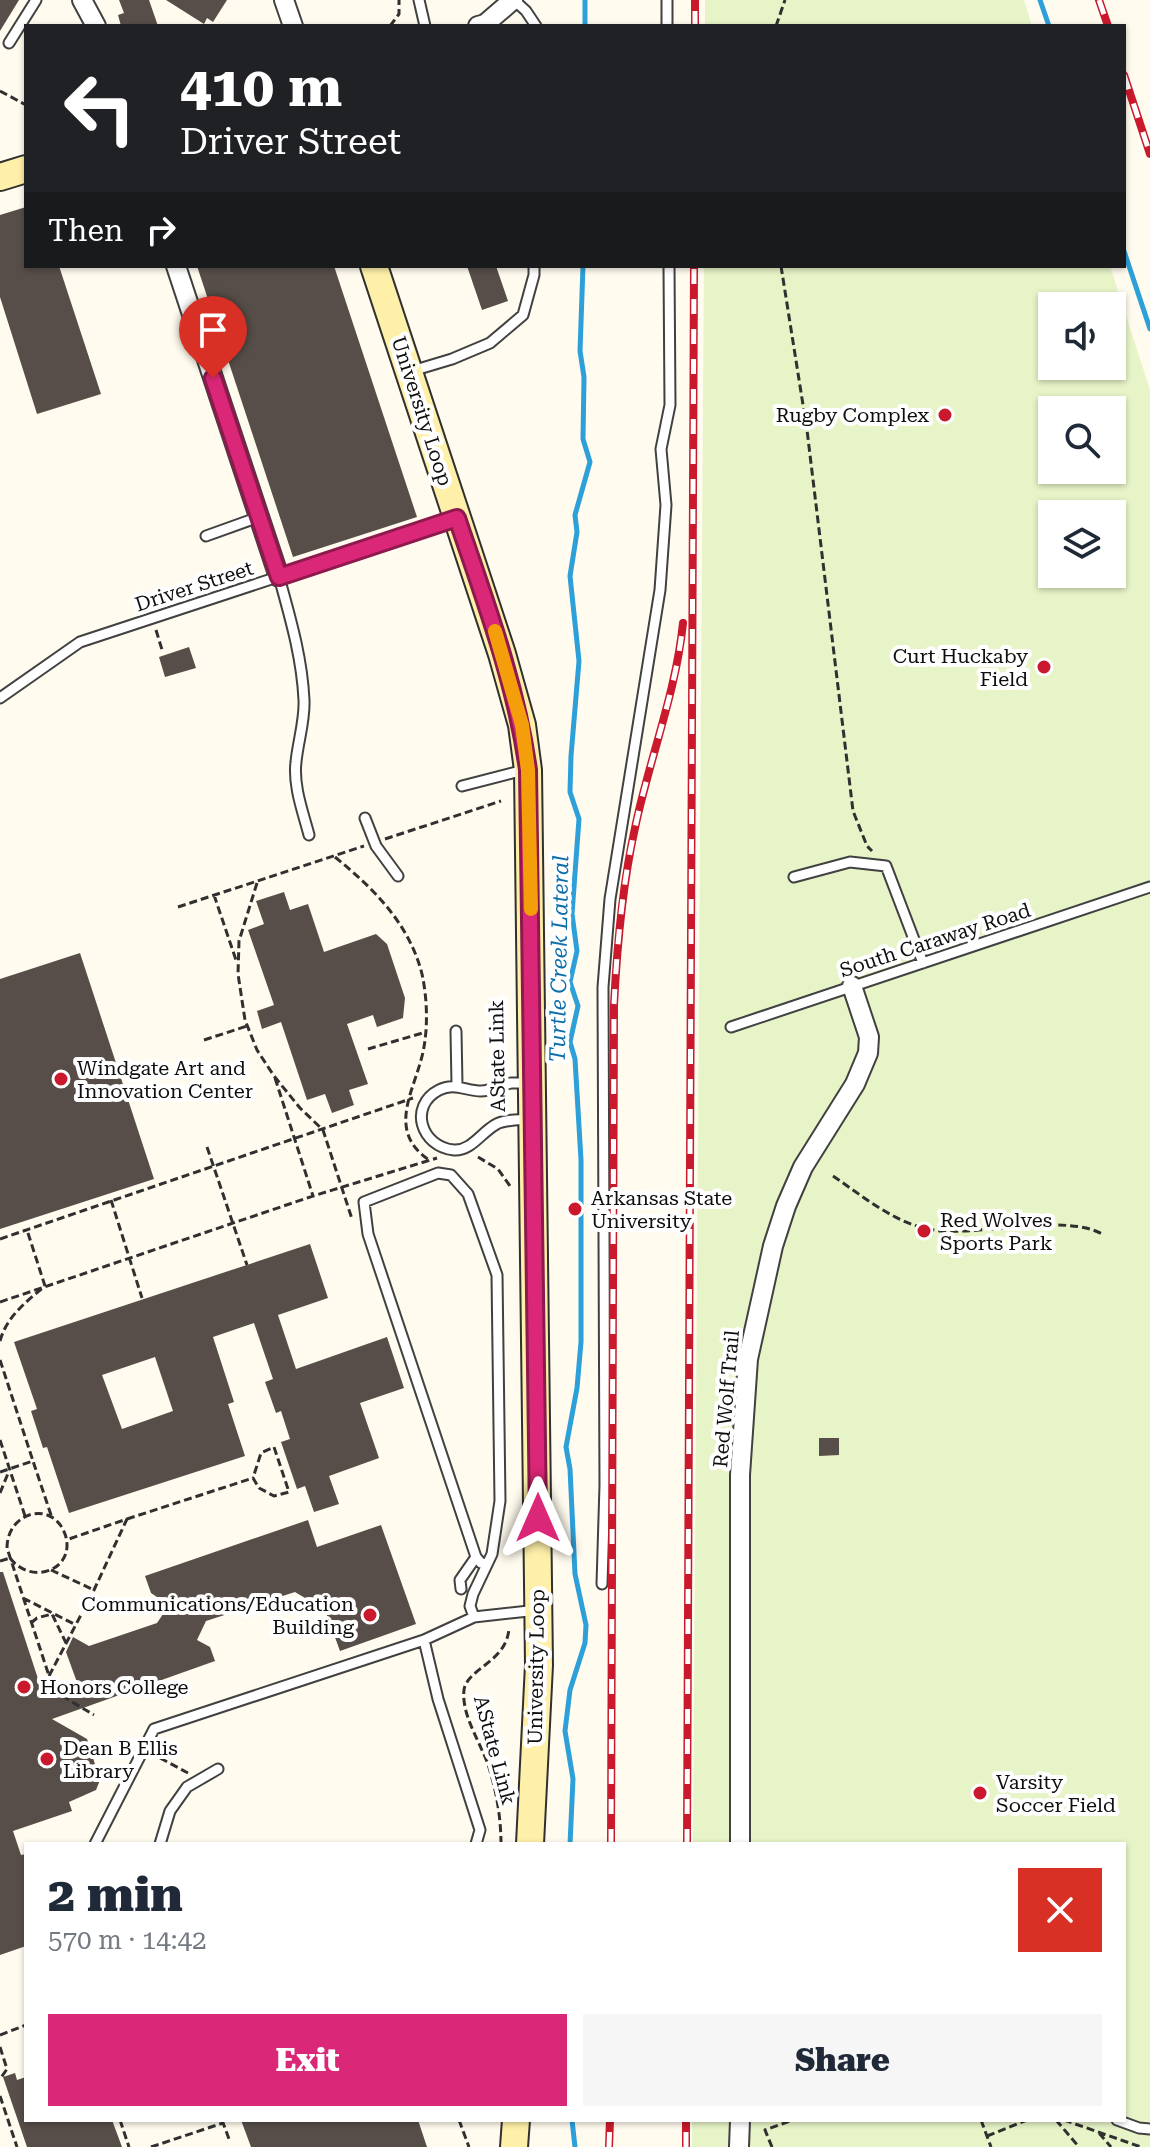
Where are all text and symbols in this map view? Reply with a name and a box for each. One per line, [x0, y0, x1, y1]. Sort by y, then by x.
text: 410 m [180, 54, 342, 120]
icon: left [48, 56, 152, 160]
text: Driver Street [180, 121, 401, 163]
icon: right [139, 208, 183, 252]
text: Then [48, 213, 123, 248]
map controls [1038, 292, 1126, 588]
button: sound [1038, 292, 1126, 380]
pin [179, 296, 247, 378]
icon: arrive [191, 308, 235, 352]
street label: University Loop [387, 333, 457, 489]
button: search [1038, 396, 1126, 484]
place label: Rugby Complex [776, 403, 929, 427]
marker: Rugby Complex [936, 406, 954, 424]
button: layers [1038, 500, 1126, 588]
street label: Driver Street [132, 555, 257, 616]
place label: Curt Huckaby Field [893, 644, 1028, 691]
marker: Curt Huckaby Field [1035, 658, 1053, 676]
water label: Turtle Creek Lateral [545, 855, 573, 1063]
street label: South Caraway Road [837, 898, 1034, 982]
street label: AState Link [484, 999, 510, 1112]
place label: Windgate Art and Innovation Center [77, 1056, 253, 1103]
marker: Windgate Art and Innovation Center [52, 1070, 70, 1088]
place label: Arkansas State University [591, 1186, 732, 1233]
marker: Arkansas State University [566, 1200, 584, 1218]
place label: Red Wolves Sports Park [940, 1208, 1053, 1255]
marker: Red Wolves Sports Park [915, 1222, 933, 1240]
street label: Red Wolf Trail [708, 1329, 744, 1469]
position arrow [496, 1476, 580, 1560]
street label: University Loop [523, 1589, 549, 1745]
place label: Communications/Education Building [81, 1592, 355, 1639]
marker: Communications/Education Building [361, 1606, 379, 1624]
place label: Honors College [40, 1675, 189, 1699]
marker: Honors College [15, 1678, 33, 1696]
street label: AState Link [469, 1693, 521, 1808]
place label: Dean B Ellis Library [63, 1736, 178, 1783]
marker: Dean B Ellis Library [38, 1750, 56, 1768]
place label: Varsity Soccer Field [996, 1770, 1116, 1817]
marker: Varsity Soccer Field [971, 1784, 989, 1802]
text: 2 min [48, 1867, 183, 1923]
button: close [1018, 1868, 1102, 1952]
text: 570 m · 14:42 [48, 1925, 207, 1955]
button: Exit [48, 2014, 567, 2106]
button: Share [583, 2014, 1102, 2106]

